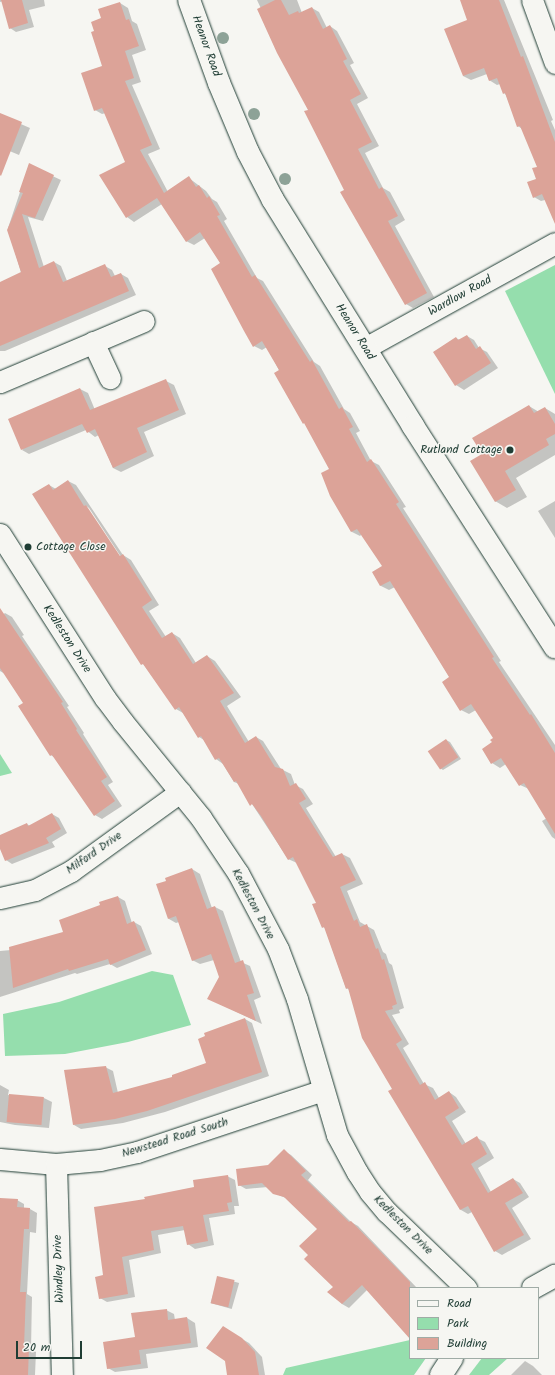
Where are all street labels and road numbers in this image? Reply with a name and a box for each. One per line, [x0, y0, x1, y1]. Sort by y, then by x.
street label: Heanor Road [188, 14, 224, 78]
street label: Wardlow Road [426, 273, 494, 319]
street label: Heanor Road [332, 301, 378, 363]
street label: Kedleston Drive [40, 602, 94, 676]
street label: Milford Drive [63, 828, 125, 878]
street label: Kedleston Drive [228, 866, 278, 942]
street label: Newstead Road South [120, 1115, 230, 1161]
street label: Kedleston Drive [370, 1192, 436, 1258]
street label: Windley Drive [51, 1235, 67, 1303]

